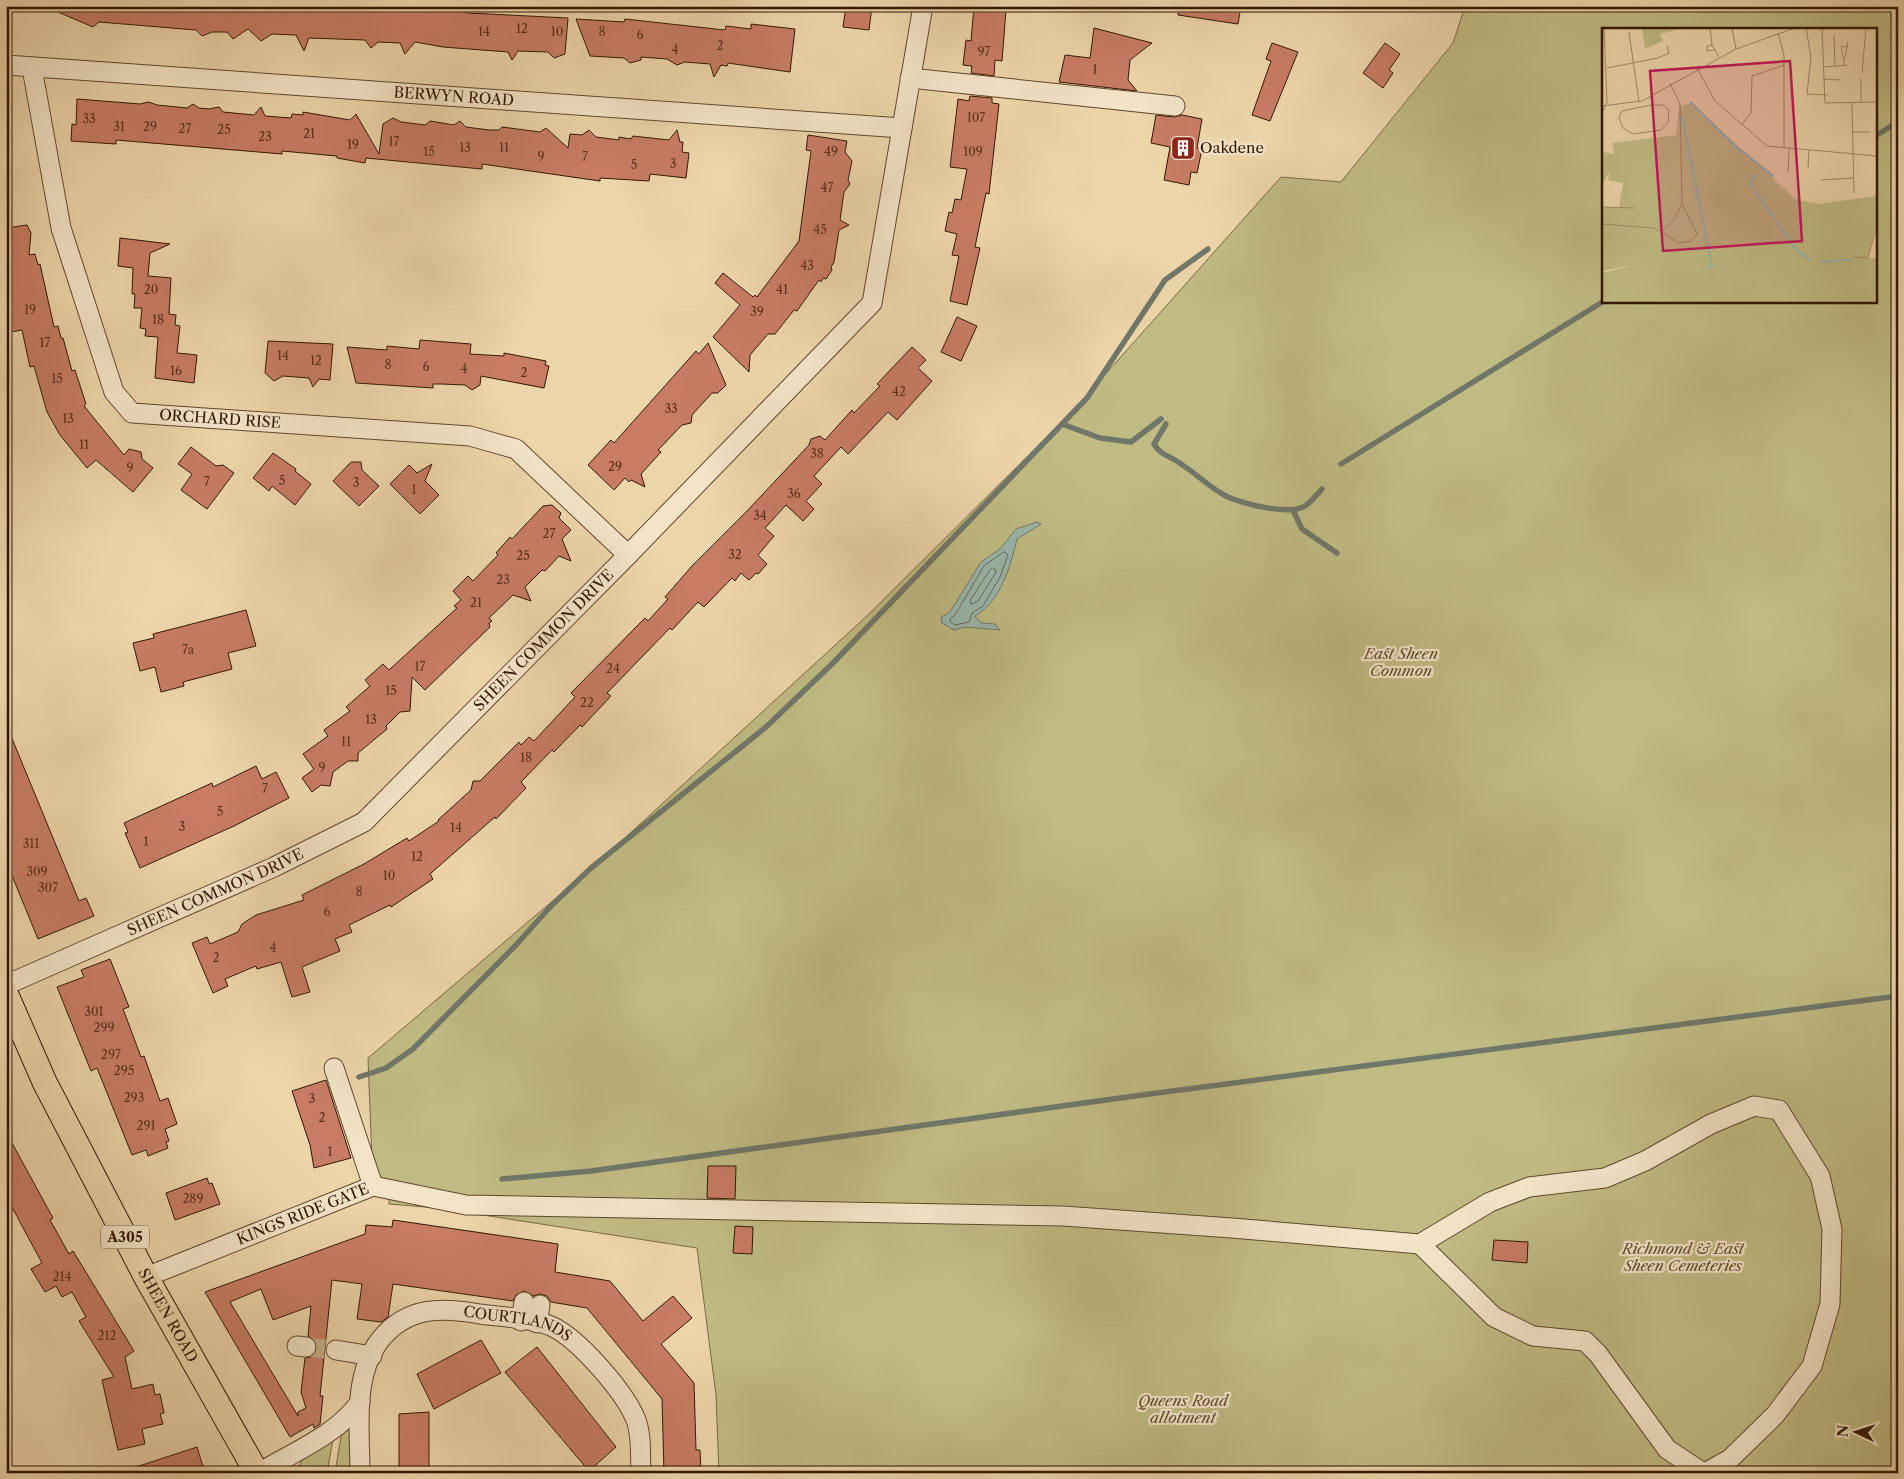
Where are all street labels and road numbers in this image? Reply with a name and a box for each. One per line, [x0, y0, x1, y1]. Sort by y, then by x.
street label: BERWYN ROAD [393, 82, 515, 110]
street label: ORCHARD RISE [159, 405, 282, 432]
street label: SHEEN COMMON DRIVE [469, 565, 617, 715]
street label: SHEEN COMMON DRIVE [124, 844, 307, 940]
street label: KINGS RIDE GATE [234, 1179, 372, 1249]
road number: A305 [101, 1226, 149, 1248]
street label: SHEEN ROAD [134, 1265, 202, 1366]
street label: COURTLANDS [462, 1301, 576, 1345]

